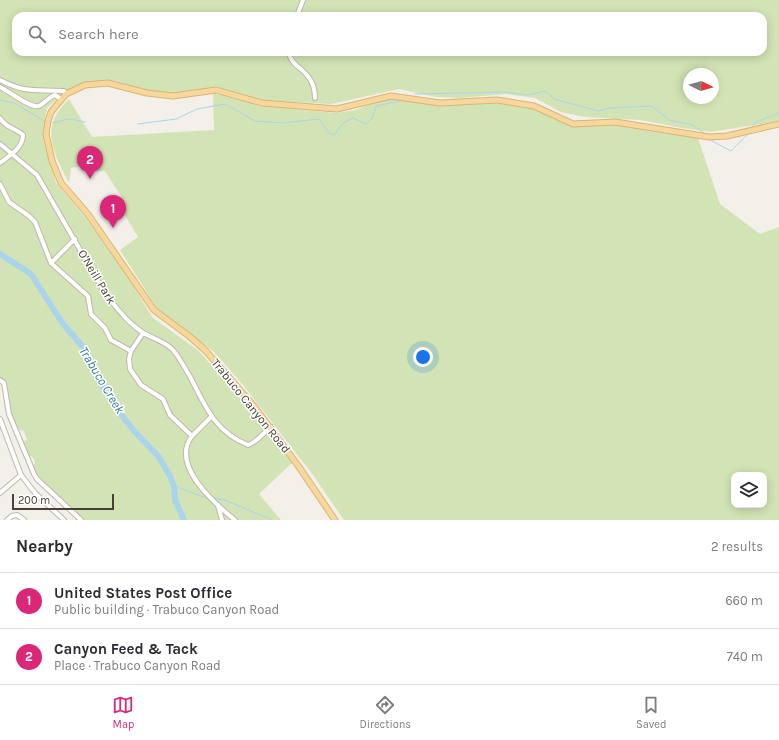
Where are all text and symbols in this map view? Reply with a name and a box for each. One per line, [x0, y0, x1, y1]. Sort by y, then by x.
search box [12, 12, 767, 56]
icon: search [26, 23, 48, 45]
text: Search here [58, 25, 139, 43]
north arrow [683, 68, 719, 104]
pin: 2 [77, 146, 103, 179]
pin: 1 [100, 195, 126, 228]
street label: O'Neill Park [75, 247, 119, 307]
water label: Trabuco Creek [76, 344, 128, 417]
your location [413, 347, 433, 367]
street label: Trabuco Canyon Road [209, 356, 293, 456]
map controls [731, 472, 767, 508]
button: layers [731, 472, 767, 508]
scale bar [12, 492, 114, 511]
text: 200 m [18, 494, 50, 507]
text: Nearby [16, 536, 73, 556]
text: 2 results [711, 539, 763, 554]
text: United States Post Office [54, 584, 232, 602]
text: 1 [27, 593, 31, 608]
text: 660 m [725, 593, 763, 608]
text: Public building · Trabuco Canyon Road [54, 602, 279, 617]
text: Canyon Feed & Tack [54, 640, 198, 658]
text: 2 [25, 649, 33, 664]
text: 740 m [727, 649, 763, 664]
text: Place · Trabuco Canyon Road [54, 658, 221, 673]
tab: Map [112, 694, 134, 731]
tab: Directions [359, 694, 411, 731]
tab: Saved [636, 694, 667, 731]

